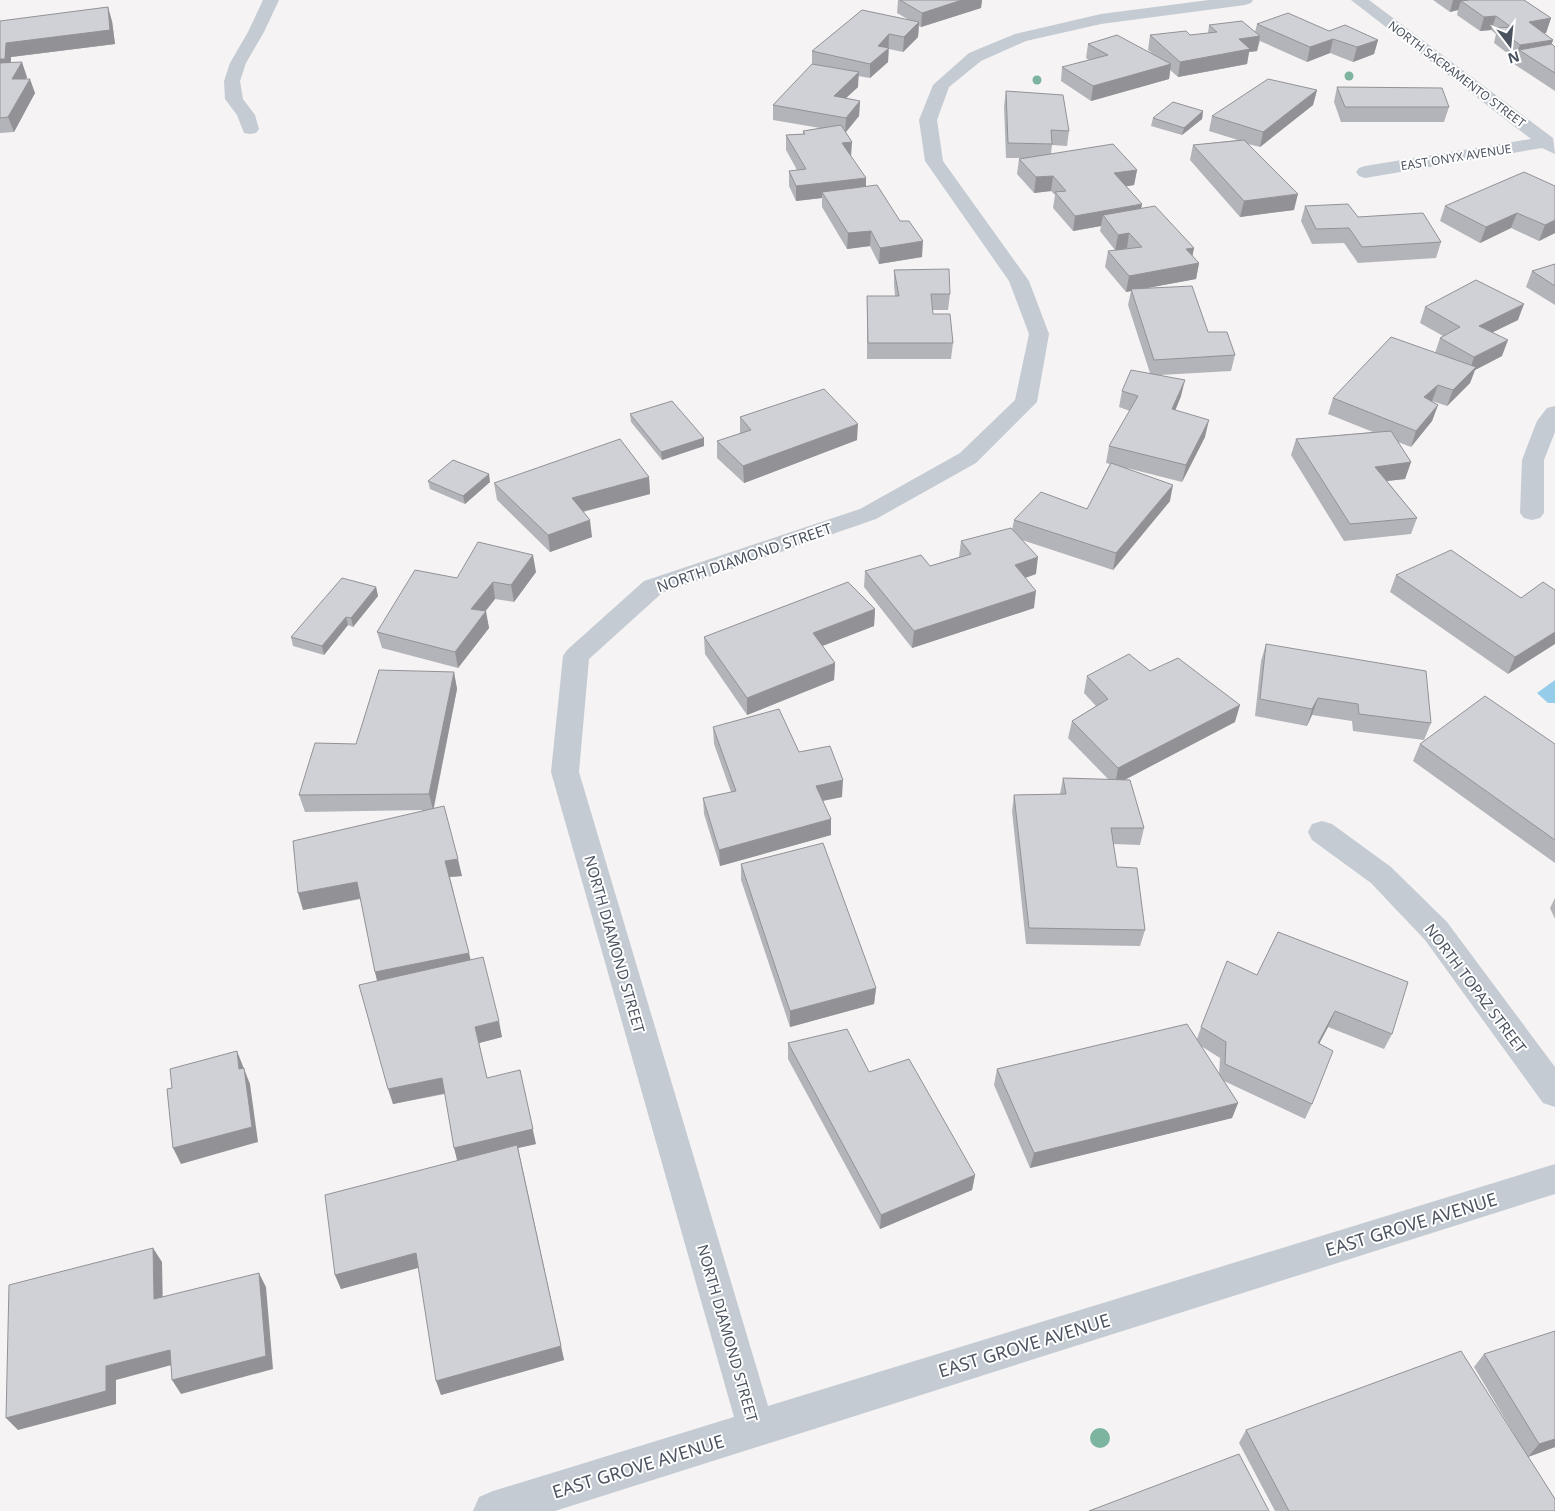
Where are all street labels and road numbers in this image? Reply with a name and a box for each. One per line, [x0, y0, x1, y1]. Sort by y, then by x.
street label: NORTH SACRAMENTO STREET [1386, 18, 1528, 130]
street label: EAST ONYX AVENUE [1399, 140, 1513, 174]
street label: NORTH DIAMOND STREET [654, 517, 835, 596]
street label: NORTH DIAMOND STREET [580, 853, 650, 1036]
street label: NORTH TOPAZ STREET [1421, 919, 1532, 1057]
street label: EAST GROVE AVENUE [1322, 1186, 1500, 1262]
street label: NORTH DIAMOND STREET [693, 1242, 763, 1425]
street label: EAST GROVE AVENUE [935, 1307, 1113, 1383]
street label: EAST GROVE AVENUE [549, 1428, 727, 1504]

